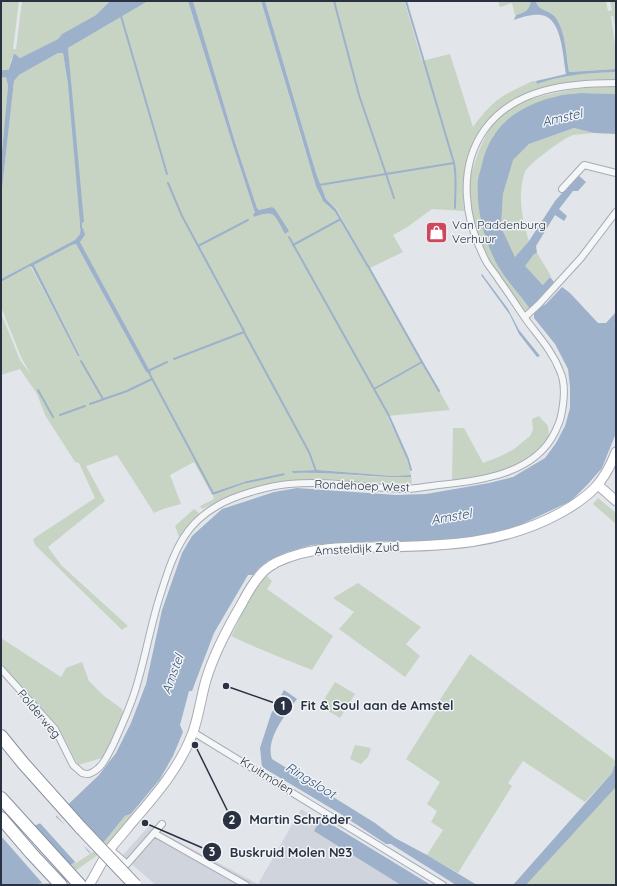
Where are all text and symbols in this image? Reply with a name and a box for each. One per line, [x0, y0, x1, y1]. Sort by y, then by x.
water label: Amstel [540, 104, 586, 129]
place label: Van Paddenburg Verhuur [452, 217, 546, 246]
shop icon: Van Paddenburg Verhuur [423, 219, 449, 245]
street label: Rondehoep West [314, 476, 410, 495]
water label: Amstel [429, 504, 475, 527]
street label: Amsteldijk Zuid [314, 539, 400, 558]
water label: Amstel [157, 650, 187, 696]
street label: Polderweg [15, 686, 64, 741]
callout: Fit & Soul aan de Amstel [273, 693, 462, 718]
text: Fit & Soul aan de Amstel [300, 697, 454, 713]
text: 1 [281, 698, 285, 713]
street label: Kruitmolen [238, 753, 297, 798]
water label: Ringsloot [283, 758, 340, 802]
callout: Martin Schröder [222, 807, 359, 832]
text: Martin Schröder [249, 811, 351, 827]
text: 2 [229, 812, 236, 827]
callout: Buskruid Molen №3 [202, 840, 360, 865]
text: 3 [209, 844, 215, 859]
text: Buskruid Molen №3 [230, 844, 352, 860]

